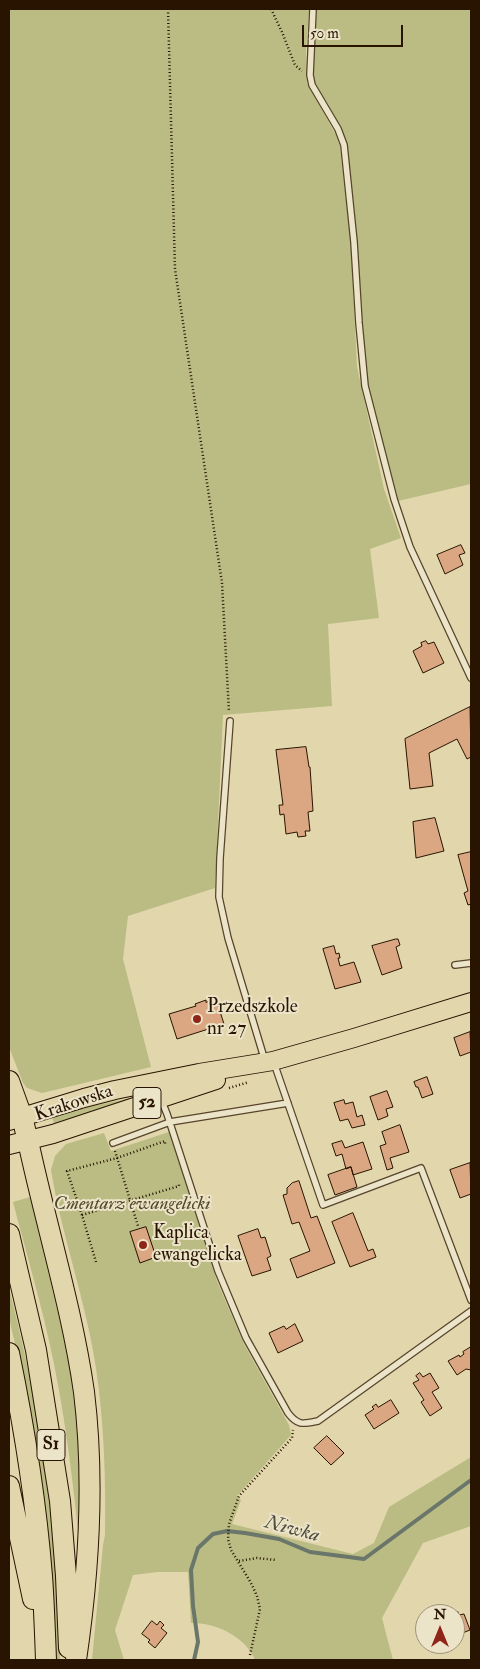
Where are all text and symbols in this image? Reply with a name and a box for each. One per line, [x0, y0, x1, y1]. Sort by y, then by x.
scale bar [305, 15, 406, 47]
text: 50 m [310, 24, 339, 43]
place label: Przedszkole nr 27 [207, 997, 298, 1041]
marker: Przedszkole nr 27 [191, 1013, 203, 1025]
street label: Krakowska [32, 1081, 116, 1127]
road number: 52 [133, 1088, 161, 1118]
park label: Cmentarz ewangelicki [53, 1194, 211, 1216]
place label: Kaplica ewangelicka [153, 1223, 242, 1267]
marker: Kaplica ewangelicka [137, 1239, 149, 1251]
road number: S1 [37, 1430, 65, 1460]
water label: Niwka [262, 1511, 322, 1549]
north arrow [415, 1604, 465, 1654]
text: N [434, 1606, 446, 1623]

